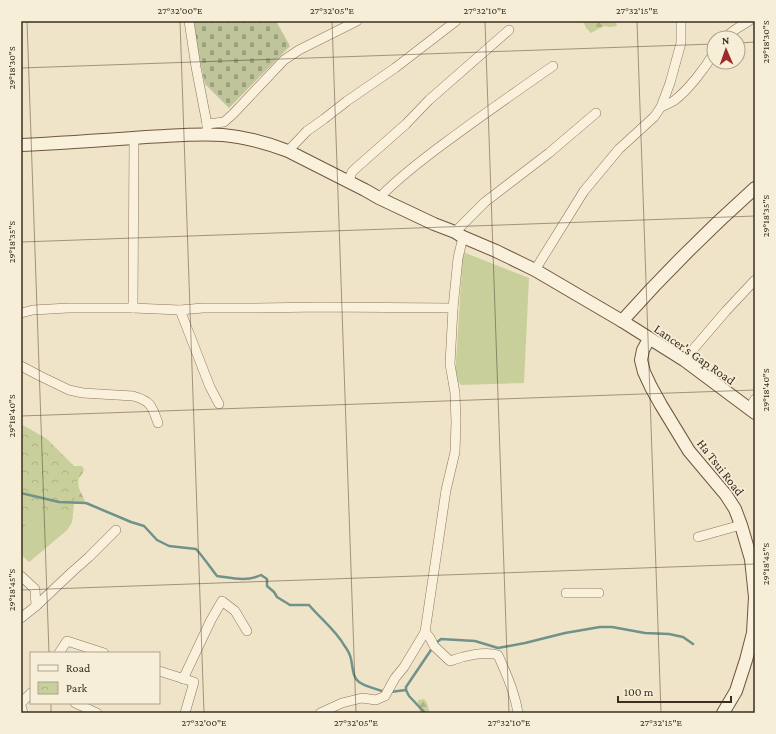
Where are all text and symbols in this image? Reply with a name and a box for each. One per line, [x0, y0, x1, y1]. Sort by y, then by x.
text: 27°32'00"E [158, 5, 203, 16]
text: 27°32'05"E [310, 5, 355, 16]
text: 27°32'10"E [464, 5, 507, 16]
text: 27°32'15"E [616, 5, 659, 16]
text: 29°18'30"S [760, 20, 771, 64]
north arrow [706, 30, 746, 70]
text: N [722, 34, 730, 46]
text: 29°18'30"S [6, 46, 17, 90]
text: 29°18'35"S [760, 195, 771, 237]
text: 29°18'35"S [6, 221, 17, 263]
street label: Lancer's Gap Road [651, 321, 738, 388]
text: 29°18'40"S [760, 368, 771, 412]
text: 29°18'40"S [6, 394, 17, 438]
street label: Ha Tsui Road [694, 436, 747, 499]
text: 29°18'45"S [760, 543, 771, 585]
text: 29°18'45"S [6, 569, 17, 611]
legend [30, 652, 160, 704]
text: Road [66, 661, 91, 675]
scale bar [618, 678, 731, 704]
text: Park [66, 681, 88, 695]
text: 100 m [624, 685, 654, 699]
text: 27°32'00"E [182, 717, 227, 728]
text: 27°32'05"E [334, 717, 379, 728]
text: 27°32'10"E [488, 717, 531, 728]
text: 27°32'15"E [640, 717, 683, 728]

